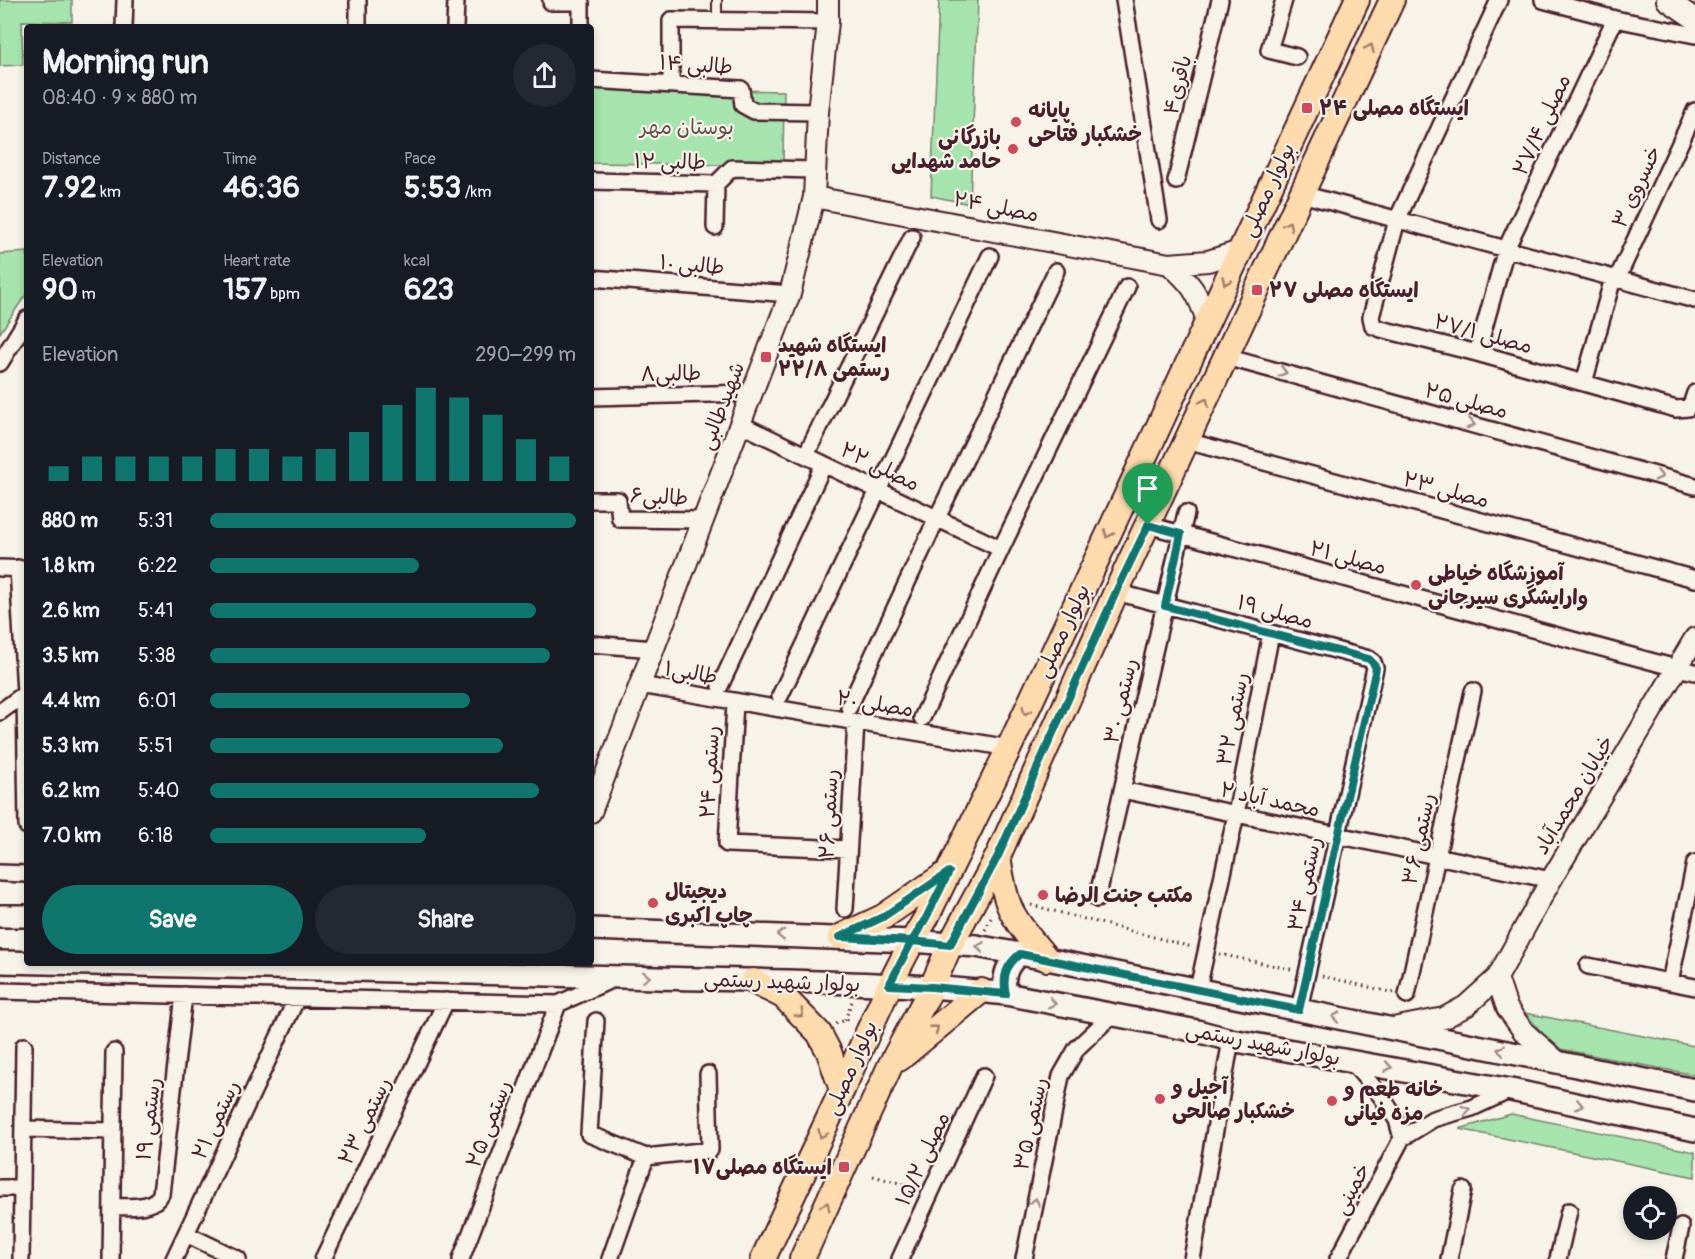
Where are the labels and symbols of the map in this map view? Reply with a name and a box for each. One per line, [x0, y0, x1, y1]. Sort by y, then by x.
one-way arrow [1363, 44, 1375, 55]
street label: طالبی ۱۴ [658, 49, 734, 81]
street label: باقری۴ [1158, 52, 1198, 118]
street label: مصلی ۲۷/۴ [1507, 70, 1577, 180]
place label: ایستگاه مصلی ۲۴ [1319, 95, 1469, 122]
place label: پایانه خشکبار فتاحی [1028, 97, 1142, 148]
marker: ایستگاه مصلی ۲۴ [1300, 101, 1314, 115]
park label: بوستان مهر [638, 114, 734, 141]
marker: پایانه خشکبار فتاحی [1009, 115, 1023, 129]
place label: بازرگانی حامد شهدایی [891, 124, 1001, 175]
street label: بولوار مصلی [1235, 139, 1301, 241]
marker: بازرگانی حامد شهدایی [1006, 142, 1020, 156]
street label: خسروی ۳ [1606, 142, 1668, 232]
street label: طالبی ۱۲ [634, 148, 706, 176]
street label: مصلی ۲۴ [951, 185, 1041, 229]
one-way arrow [1280, 220, 1292, 231]
street label: طالبی ۱۰ [659, 249, 725, 281]
one-way arrow [1221, 275, 1233, 286]
place label: ایستگاه مصلی ۲۷ [1269, 277, 1419, 304]
marker: ایستگاه مصلی ۲۷ [1250, 283, 1264, 297]
street label: مصلی ۲۷/۱ [1431, 308, 1535, 360]
place label: ایستگاه شهید رستمی ۲۲/۸ [778, 332, 890, 383]
marker: ایستگاه شهید رستمی ۲۲/۸ [759, 350, 773, 364]
street label: شهیدطالبی [693, 358, 751, 454]
street label: طالبی۸ [641, 360, 701, 388]
one-way arrow [1277, 365, 1288, 377]
street label: مصلی ۲۵ [1421, 377, 1511, 425]
one-way arrow [1198, 397, 1210, 408]
one-way arrow [1465, 417, 1476, 429]
street label: مصلی ۲۲ [836, 436, 924, 498]
pin [1122, 463, 1173, 525]
street label: مصلی ۲۳ [1400, 466, 1492, 514]
one-way arrow [1654, 468, 1664, 481]
street label: طالبی۶ [629, 482, 689, 512]
one-way arrow [1103, 528, 1115, 539]
street label: مصلی ۲۱ [1307, 535, 1389, 581]
place label: آموزشگاه خیاطی وارایشگری سیرجانی [1428, 560, 1588, 611]
marker: آموزشگاه خیاطی وارایشگری سیرجانی [1409, 578, 1423, 592]
street label: بولوار مصلی [1030, 580, 1096, 682]
street label: مصلی ۱۹ [1234, 589, 1316, 635]
street label: طالبی۱ [662, 655, 720, 691]
street label: رستمی ۳۰ [1098, 656, 1144, 746]
street label: رستمی ۳۲ [1211, 670, 1255, 768]
street label: مصلی ۲۰ [835, 685, 915, 723]
one-way arrow [1021, 704, 1033, 715]
street label: رستمی ۲۴ [694, 725, 726, 819]
street label: خیابان محمدآباد [1528, 730, 1620, 860]
street label: رستمی ۲۶ [813, 768, 845, 860]
street label: محمد آباد ۲ [1218, 776, 1322, 824]
street label: رستمی ۳۶ [1396, 791, 1442, 887]
street label: رستمی ۳۴ [1282, 834, 1328, 934]
place label: دیجیتال چاپ اکبری [665, 878, 753, 929]
place label: مكتب جنت الرضا [1055, 882, 1193, 909]
marker: مكتب جنت الرضا [1036, 888, 1050, 902]
marker: دیجیتال چاپ اکبری [646, 896, 660, 910]
one-way arrow [777, 929, 786, 942]
one-way arrow [975, 942, 985, 954]
street label: بولوار شهید رستمی [703, 966, 861, 998]
one-way arrow [642, 971, 651, 984]
one-way arrow [1047, 996, 1057, 1009]
one-way arrow [793, 1007, 804, 1018]
one-way arrow [1331, 1011, 1341, 1024]
street label: بولوار شهید رستمی [1183, 1016, 1343, 1072]
street label: بولوار مصلی [818, 1017, 884, 1119]
one-way arrow [929, 1026, 940, 1037]
one-way arrow [1496, 1044, 1506, 1057]
one-way arrow [1383, 1061, 1392, 1073]
street label: رستمی ۲۳ [332, 1073, 398, 1169]
place label: آجیل و خشکبار صالحی [1170, 1074, 1295, 1125]
street label: رستمی ۳۵ [1008, 1075, 1054, 1173]
street label: رستمی ۱۹ [131, 1076, 167, 1162]
street label: رستمی ۲۱ [186, 1076, 246, 1164]
street label: رستمی ۲۵ [460, 1076, 518, 1172]
place label: خانه طعم و مزه فیانی [1342, 1076, 1443, 1127]
marker: آجیل و خشکبار صالحی [1153, 1092, 1167, 1106]
marker: خانه طعم و مزه فیانی [1325, 1094, 1339, 1108]
one-way arrow [1574, 1097, 1584, 1110]
one-way arrow [1460, 1104, 1471, 1117]
street label: مصلی ۱۵/۲ [890, 1108, 956, 1210]
one-way arrow [817, 1127, 829, 1138]
place label: ایستگاه مصلی۱۷ [693, 1154, 832, 1181]
street label: خمینی [1327, 1159, 1377, 1219]
marker: ایستگاه مصلی۱۷ [837, 1160, 851, 1174]
one-way arrow [1028, 1197, 1041, 1207]
one-way arrow [819, 1201, 831, 1212]

